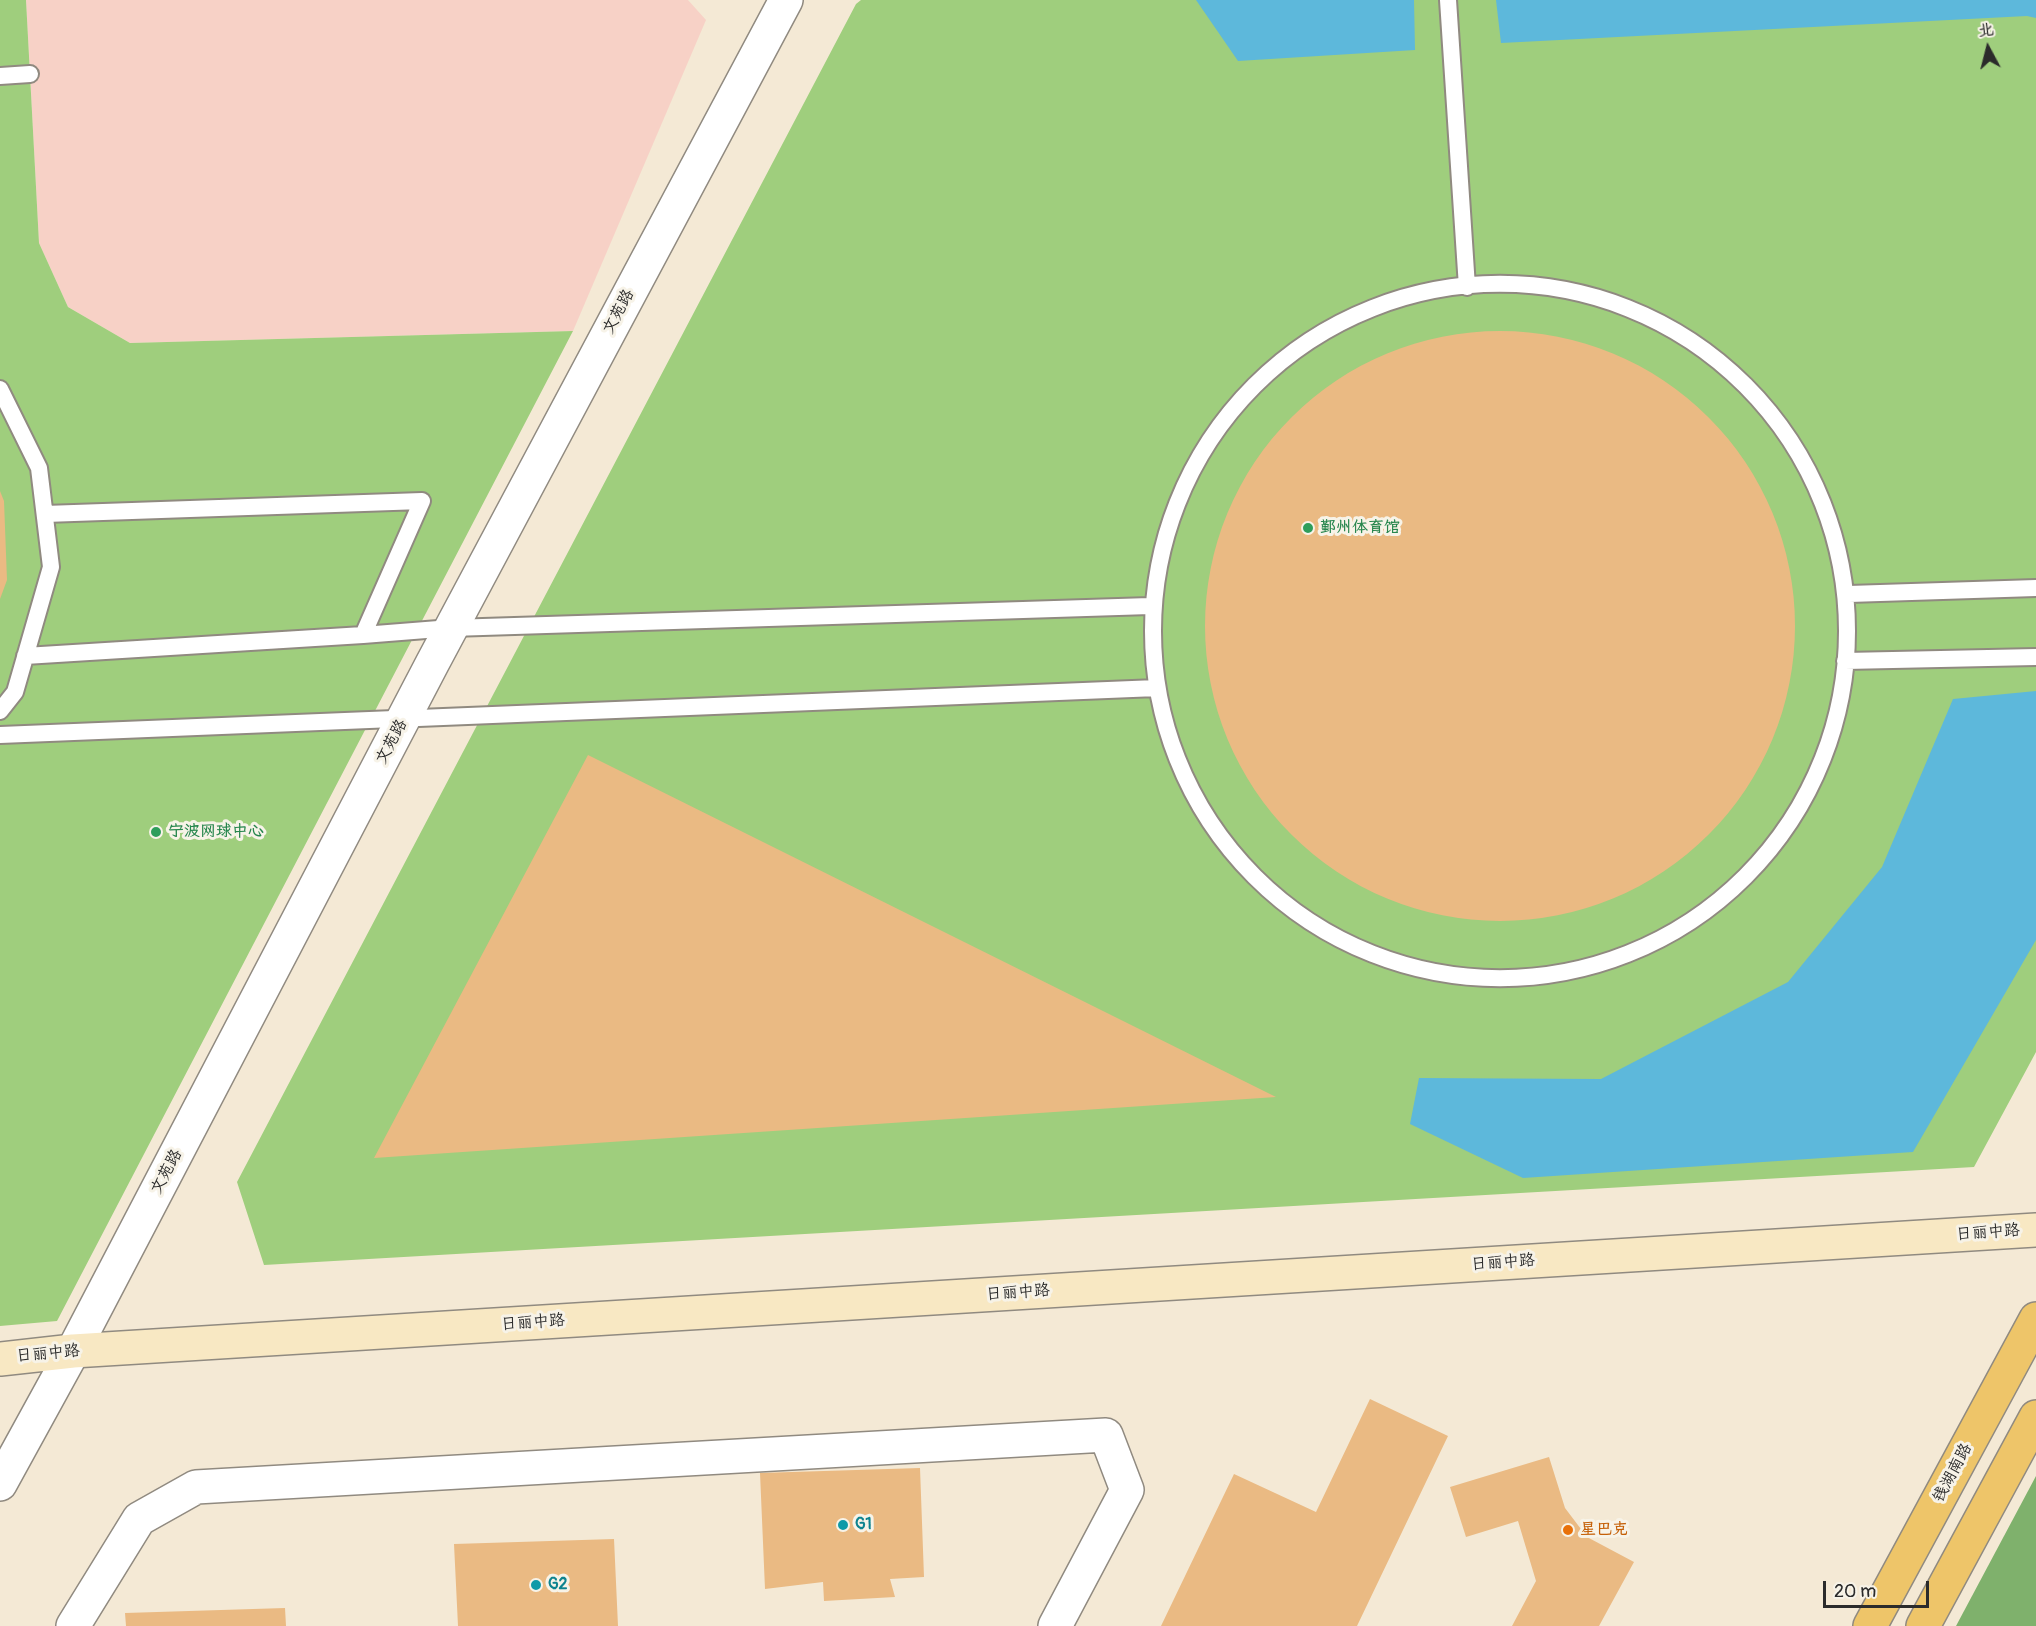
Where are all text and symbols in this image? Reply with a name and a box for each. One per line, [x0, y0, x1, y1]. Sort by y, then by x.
north arrow [1958, 18, 2018, 78]
text: 北 [1977, 19, 1995, 41]
street label: 文苑路 [599, 286, 639, 338]
place label: 鄞州体育馆 [1320, 518, 1400, 538]
marker: 鄞州体育馆 [1301, 521, 1315, 535]
street label: 文苑路 [372, 716, 412, 768]
place label: 宁波网球中心 [168, 822, 264, 842]
marker: 宁波网球中心 [149, 825, 163, 839]
street label: 文苑路 [147, 1146, 187, 1198]
street label: 日丽中路 [1955, 1221, 2021, 1245]
street label: 日丽中路 [1470, 1251, 1536, 1275]
street label: 日丽中路 [985, 1281, 1051, 1305]
street label: 日丽中路 [500, 1311, 566, 1335]
street label: 日丽中路 [15, 1342, 81, 1366]
street label: 钱湖南路 [1930, 1440, 1976, 1506]
place label: G1 [855, 1515, 872, 1535]
marker: G1 [836, 1518, 850, 1532]
place label: 星巴克 [1580, 1520, 1628, 1540]
marker: 星巴克 [1561, 1523, 1575, 1537]
scale bar [1826, 1569, 1932, 1607]
place label: G2 [548, 1575, 568, 1595]
marker: G2 [529, 1578, 543, 1592]
text: 20 m [1834, 1580, 1876, 1603]

